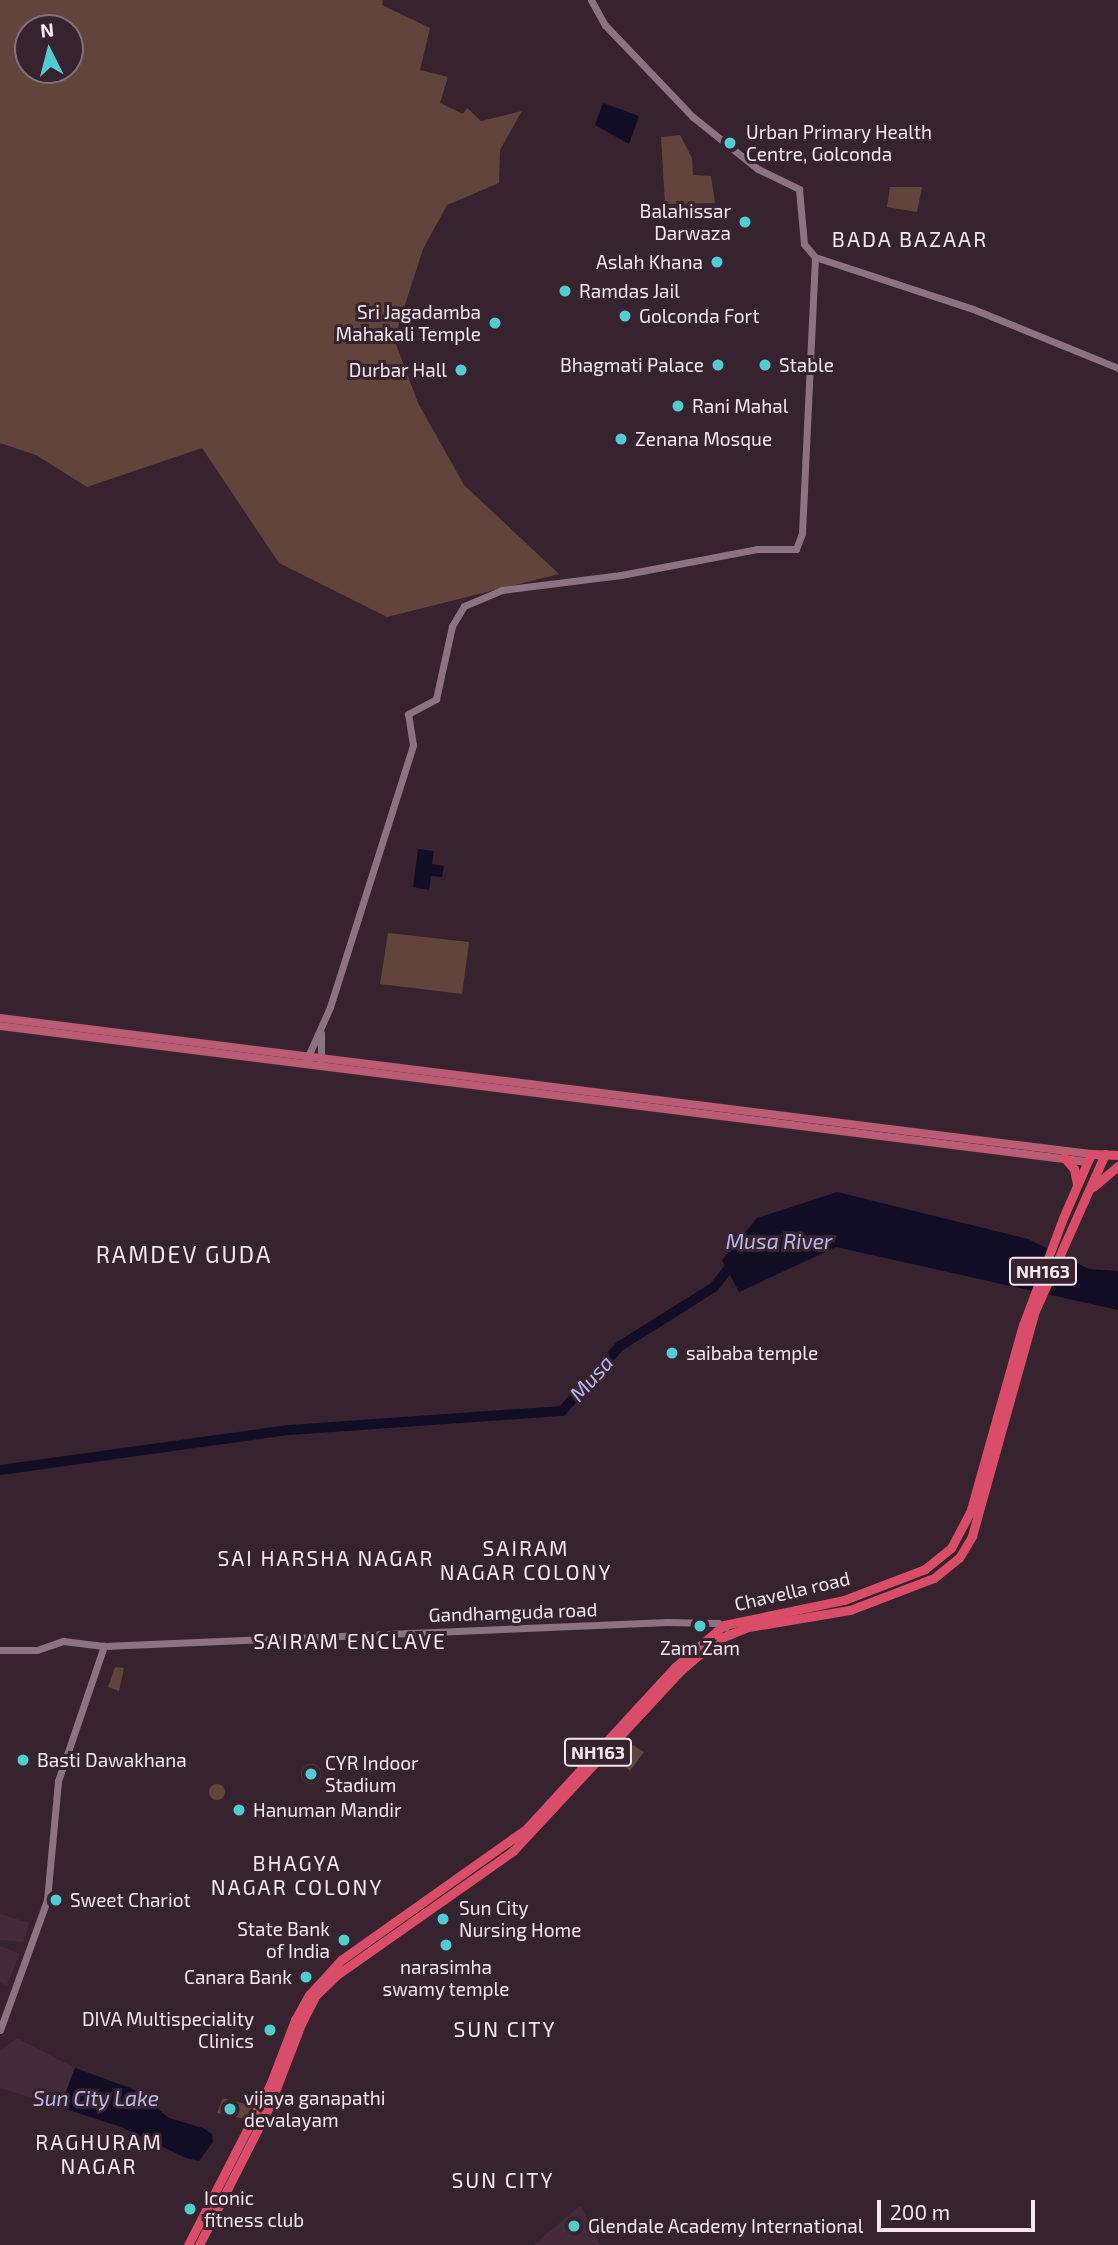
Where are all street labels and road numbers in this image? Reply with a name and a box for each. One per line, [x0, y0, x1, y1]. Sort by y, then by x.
road number: NH163 [1008, 1256, 1078, 1286]
street label: Chavella road [732, 1567, 852, 1615]
street label: Gandhamguda road [428, 1598, 598, 1626]
road number: NH163 [563, 1737, 633, 1766]

